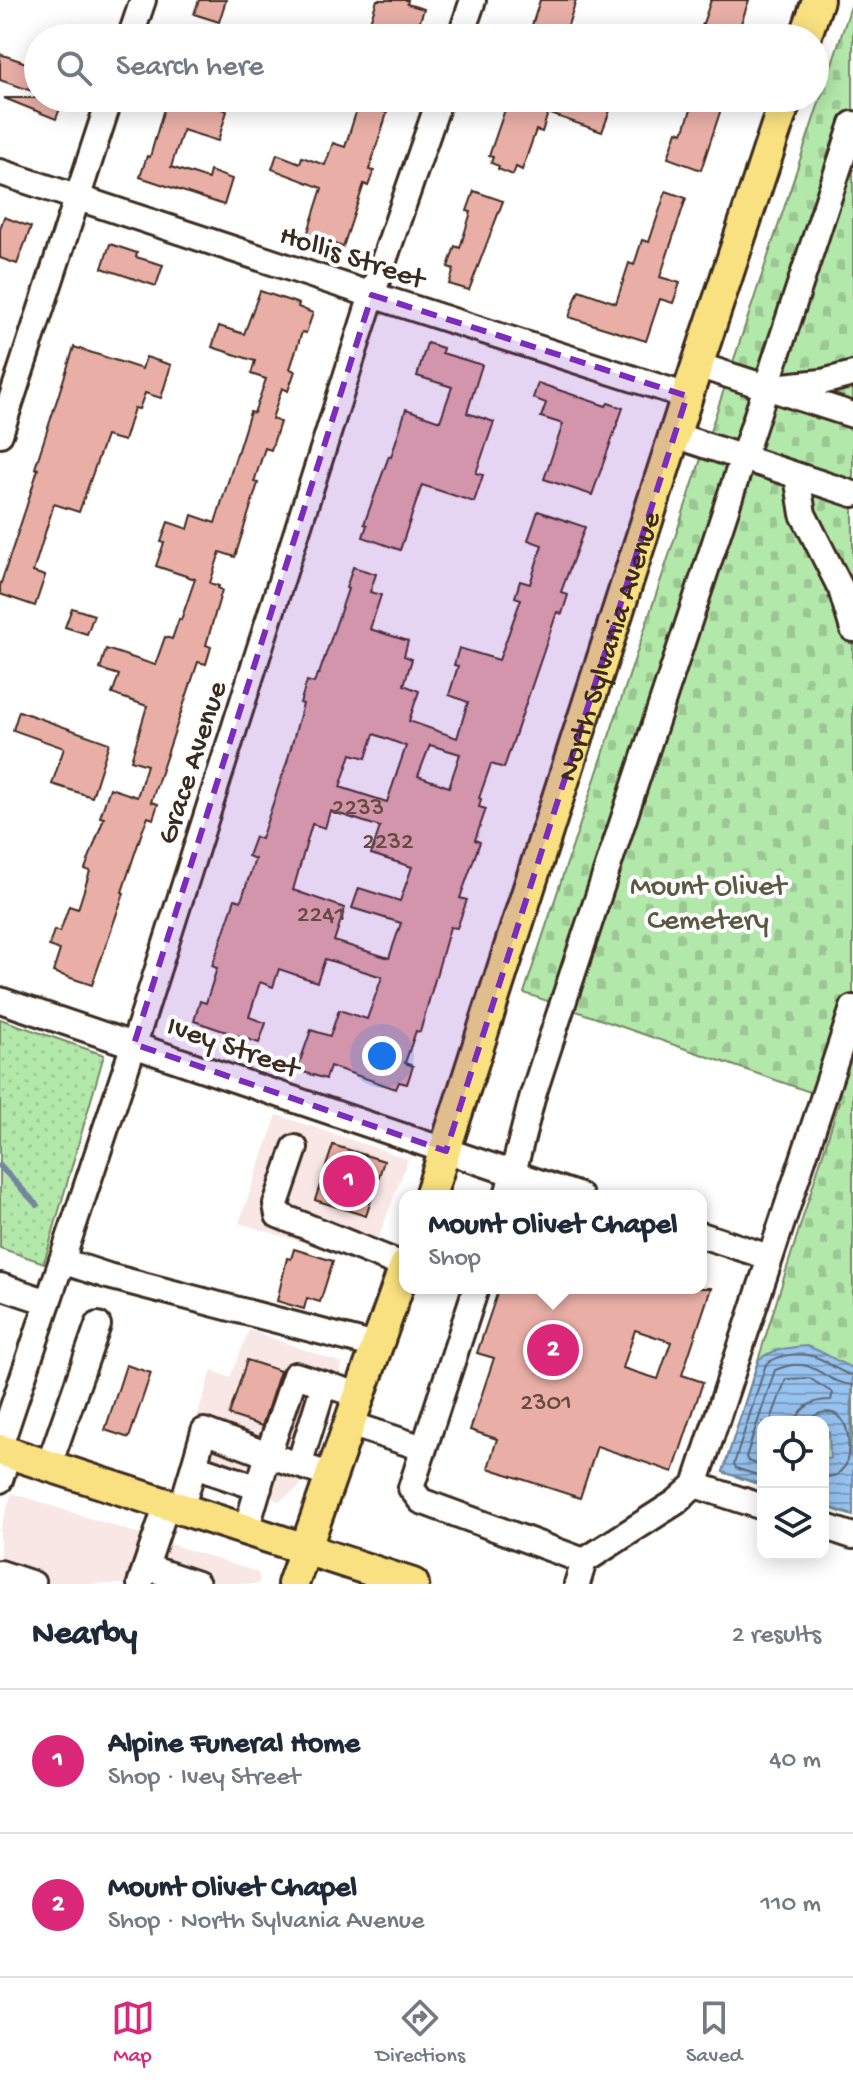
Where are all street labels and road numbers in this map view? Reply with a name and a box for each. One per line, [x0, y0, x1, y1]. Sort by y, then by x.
street label: Hollis Street [275, 219, 431, 300]
street label: North Sylvania Avenue [551, 507, 671, 786]
street label: Grace Avenue [151, 677, 237, 849]
street label: Ivey Street [162, 1010, 306, 1089]

